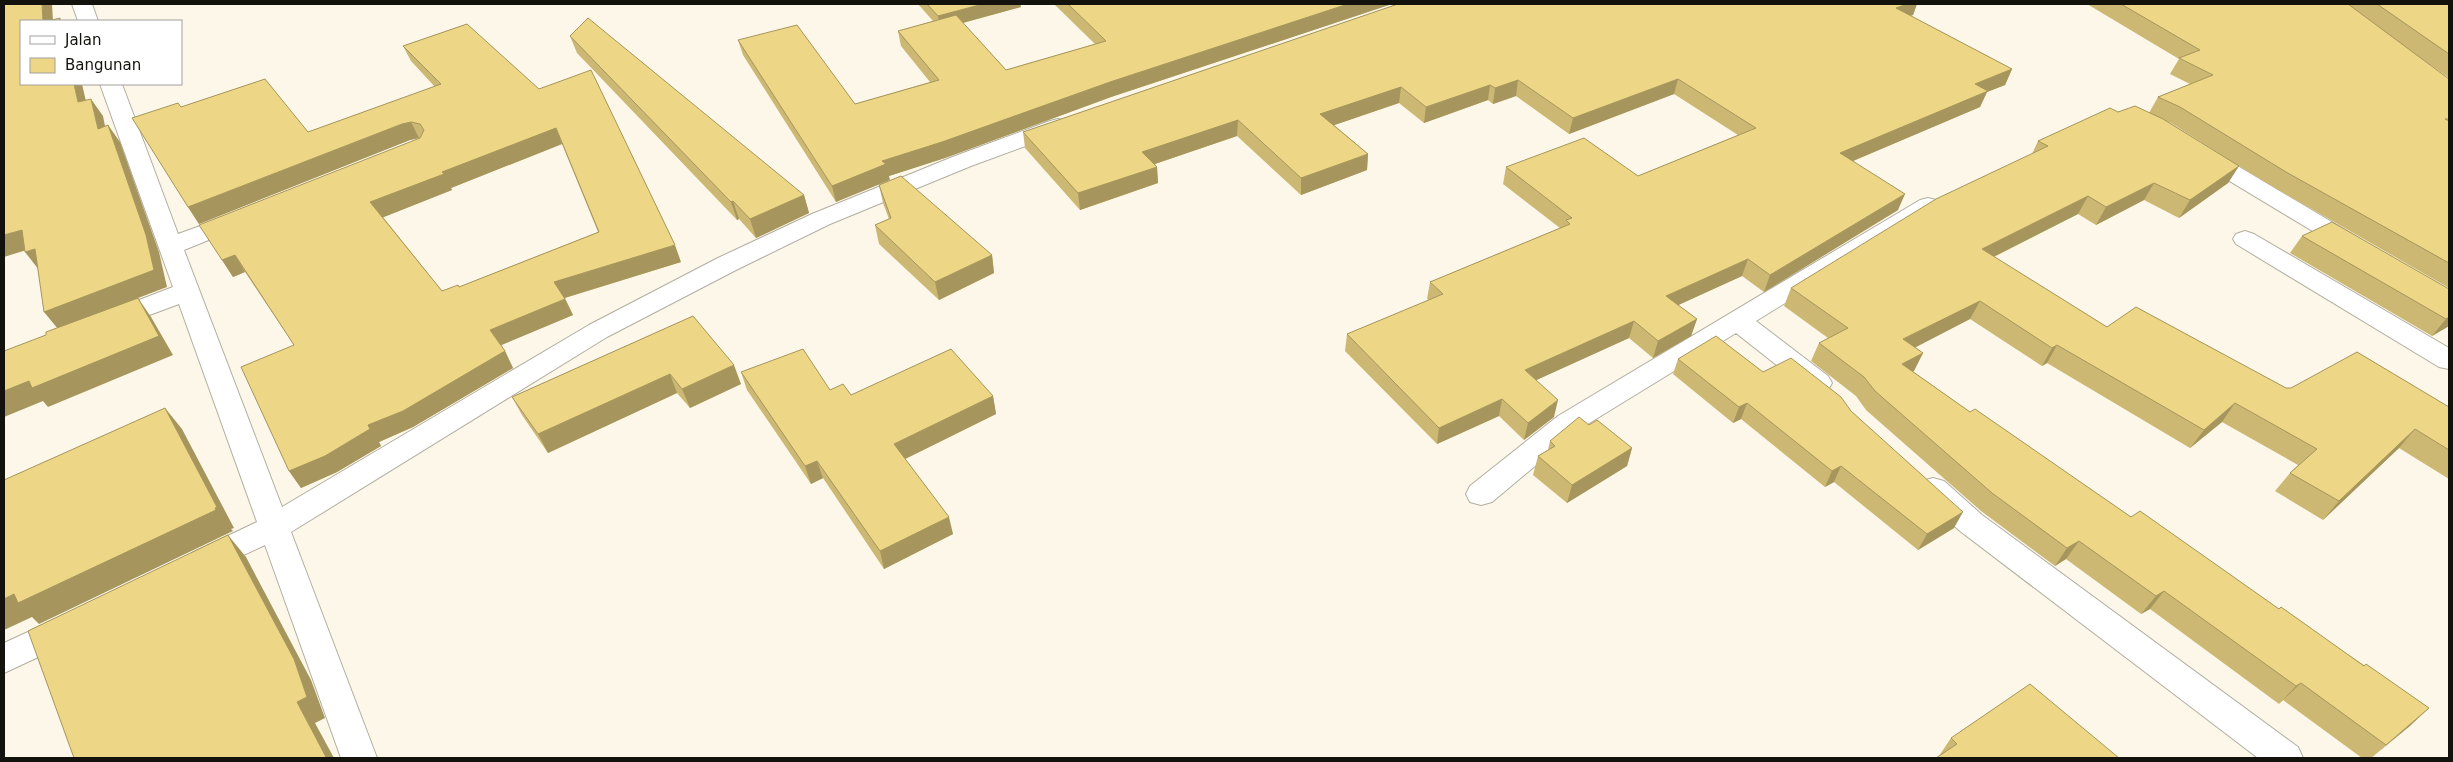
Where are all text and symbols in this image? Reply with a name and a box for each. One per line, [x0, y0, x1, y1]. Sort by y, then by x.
legend [20, 20, 182, 85]
text: Jalan [64, 31, 101, 49]
text: Bangunan [65, 56, 141, 74]

